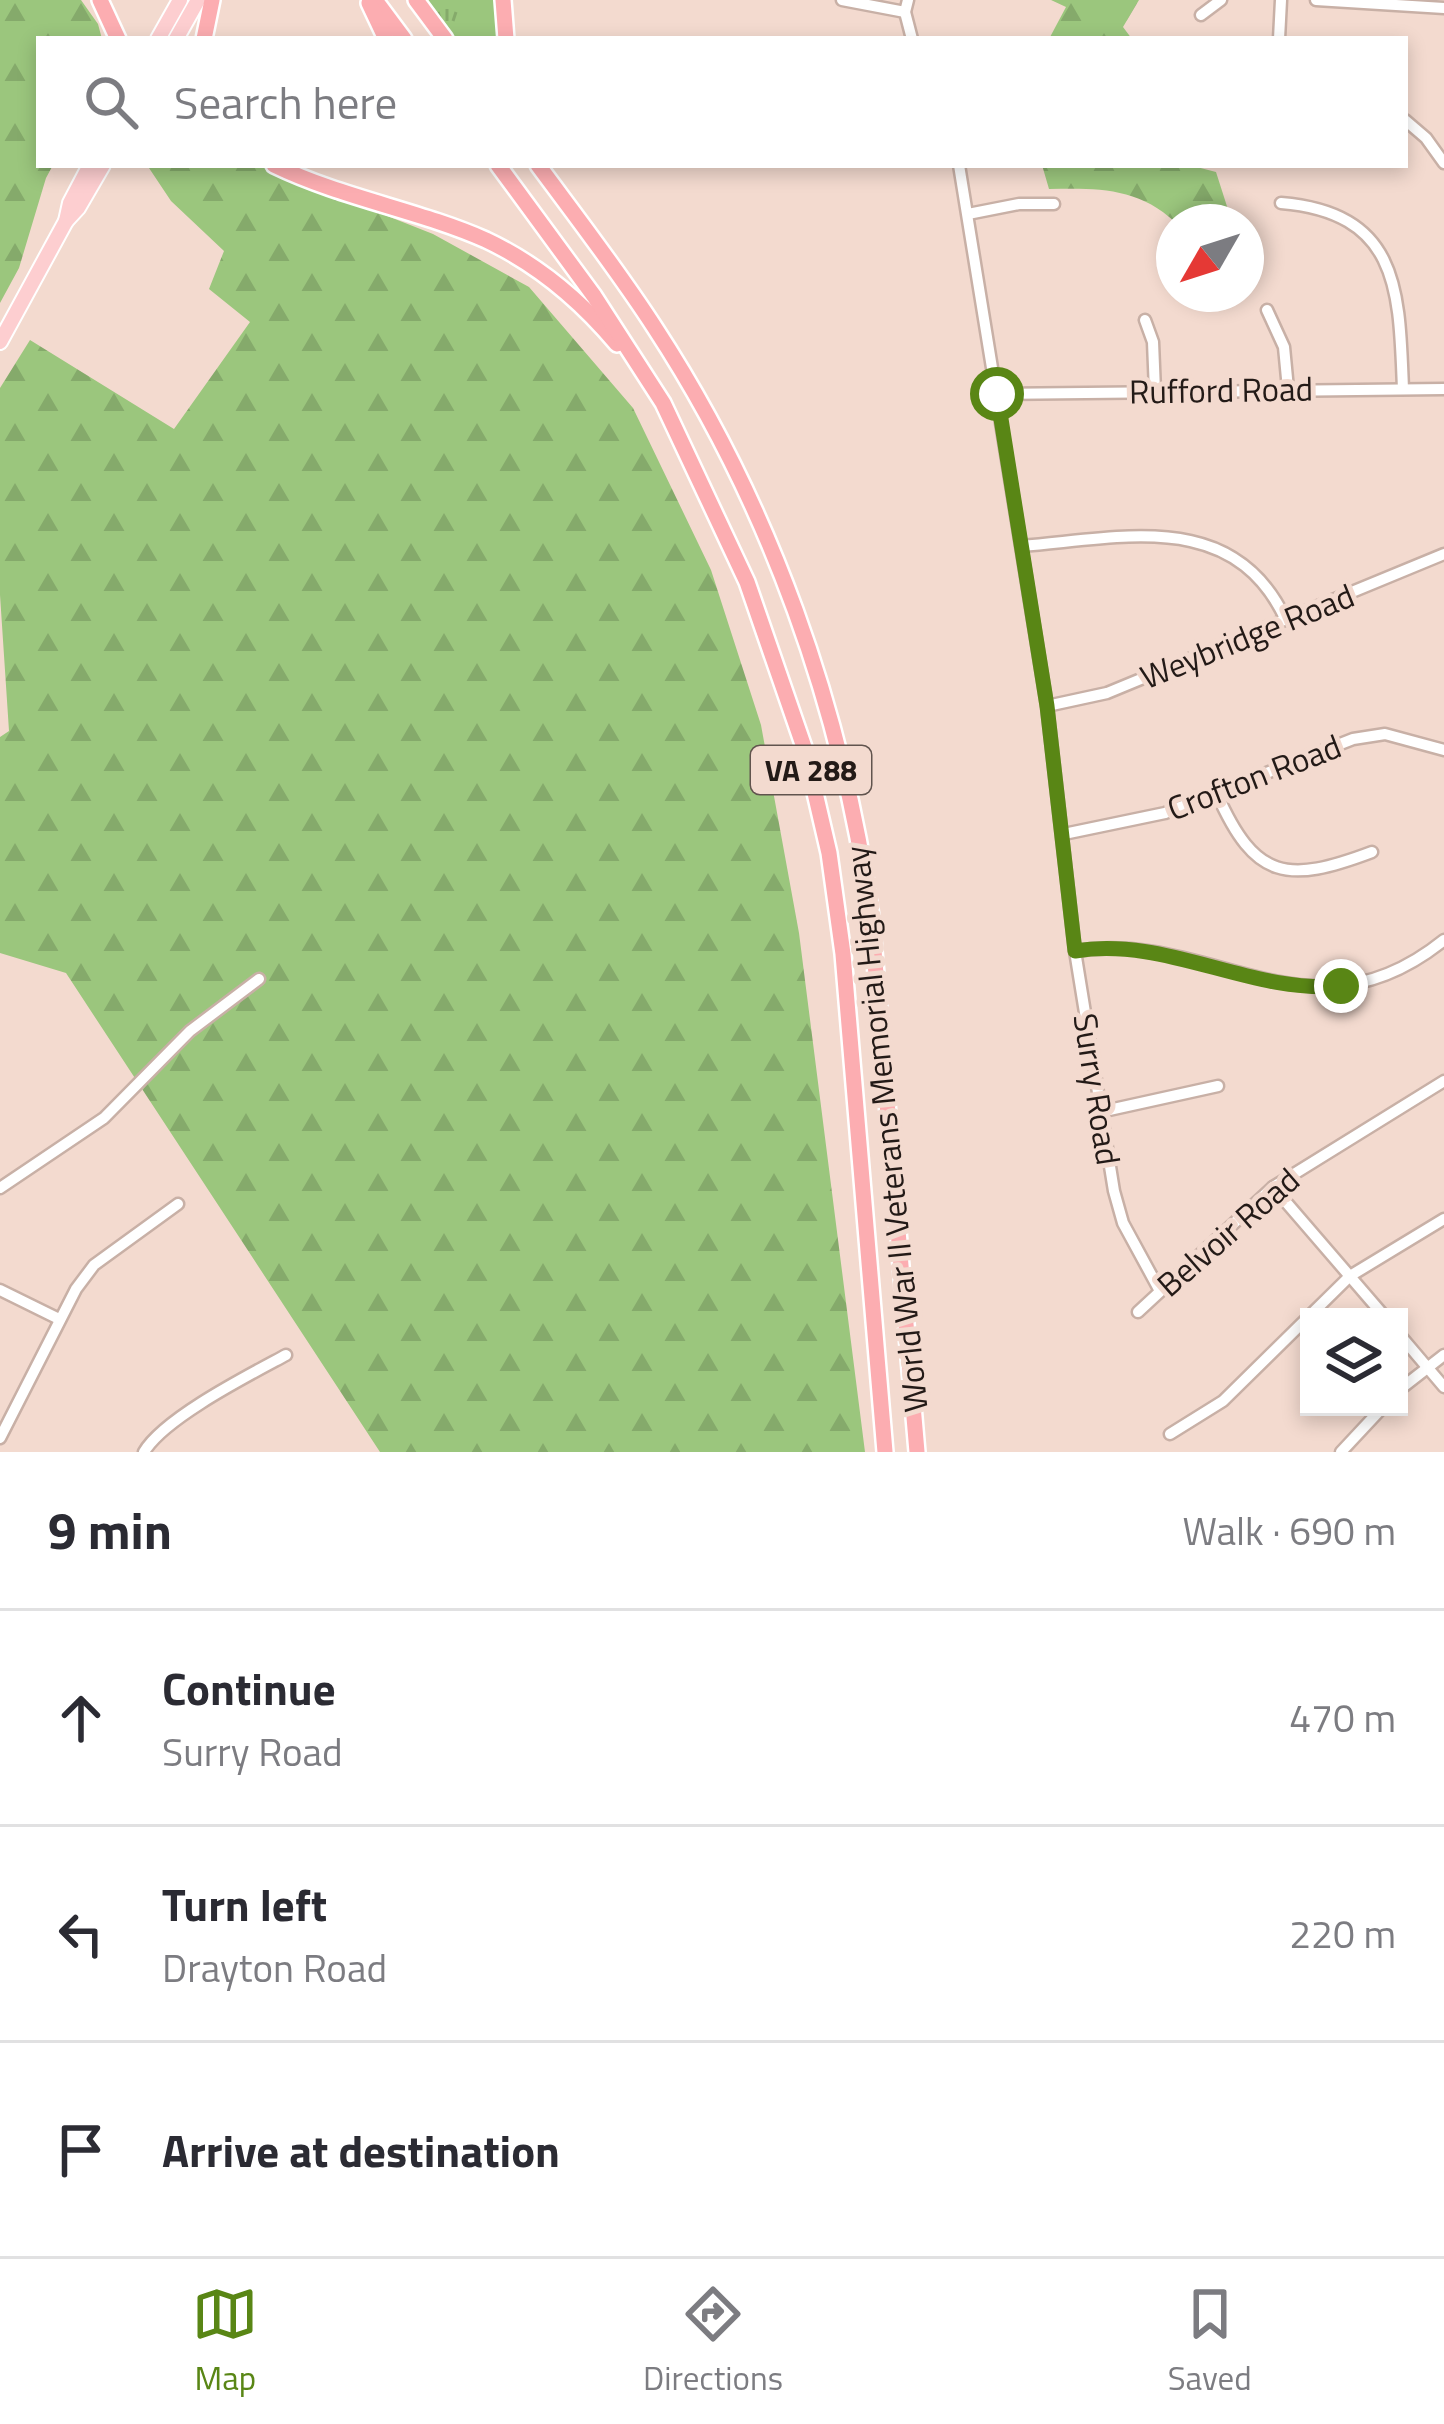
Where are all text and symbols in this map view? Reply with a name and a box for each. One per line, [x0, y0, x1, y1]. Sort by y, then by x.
search box [36, 36, 1408, 168]
text: Search here [174, 68, 397, 136]
icon: search [78, 69, 144, 135]
north arrow [1156, 204, 1264, 312]
street label: Rufford Road [1129, 363, 1313, 417]
route start [970, 367, 1024, 421]
street label: Weybridge Road [1133, 570, 1361, 702]
street label: Crofton Road [1160, 721, 1348, 833]
road number: VA 288 [751, 746, 871, 794]
street label: World War II Veterans Memorial Highway [831, 843, 941, 1415]
route end [1314, 959, 1368, 1013]
street label: Surry Road [1060, 1010, 1134, 1168]
street label: Belvoir Road [1146, 1156, 1310, 1308]
map controls [1300, 1308, 1408, 1416]
button: layers [1300, 1308, 1408, 1416]
text: 9 min [48, 1491, 172, 1569]
text: Walk · 690 m [1182, 1501, 1396, 1560]
text: Continue [162, 1654, 336, 1722]
icon: ahead [48, 1685, 114, 1751]
text: 470 m [1289, 1688, 1396, 1747]
text: Surry Road [162, 1722, 343, 1781]
text: Turn left [162, 1870, 327, 1938]
icon: left [48, 1901, 114, 1967]
text: 220 m [1289, 1904, 1396, 1963]
text: Drayton Road [162, 1938, 387, 1997]
text: Arrive at destination [162, 2116, 560, 2184]
icon: arrive [48, 2117, 114, 2183]
tab: Map [192, 2281, 258, 2403]
tab: Directions [643, 2281, 783, 2403]
tab: Saved [1168, 2281, 1252, 2403]

